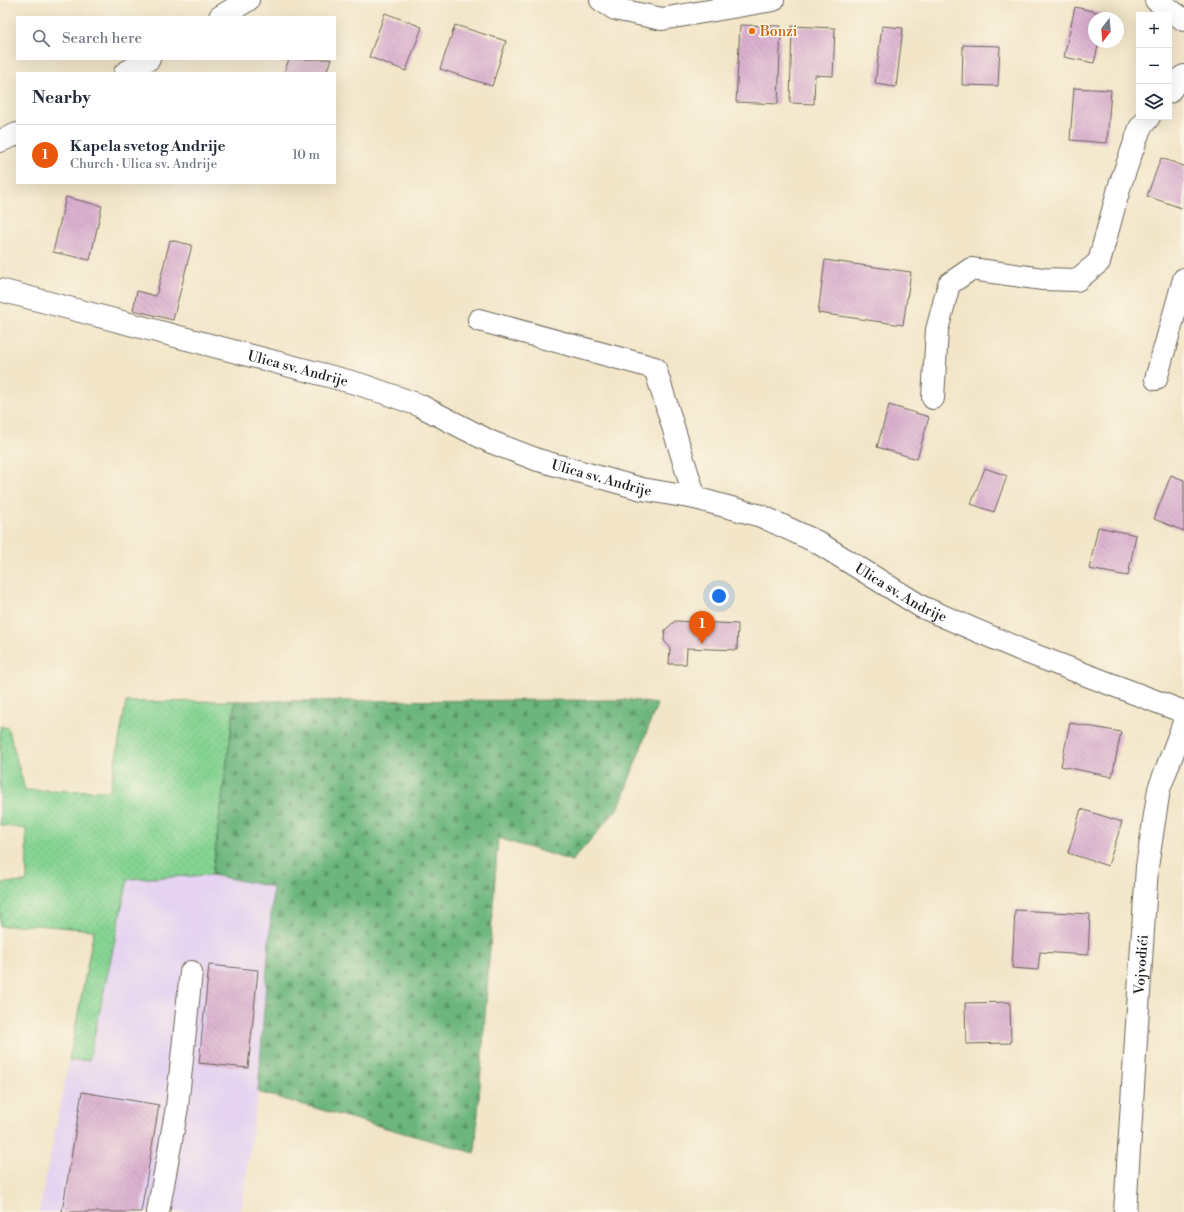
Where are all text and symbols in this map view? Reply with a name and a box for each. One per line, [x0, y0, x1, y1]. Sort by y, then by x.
north arrow [1088, 12, 1124, 48]
map controls [1136, 12, 1172, 120]
button: + [1136, 12, 1172, 48]
search box [16, 16, 336, 60]
place label: Bonzi [759, 23, 798, 41]
marker: Bonzi [747, 26, 757, 36]
icon: search [30, 27, 52, 49]
text: Search here [62, 29, 142, 48]
button: − [1136, 48, 1172, 84]
button: layers [1136, 84, 1172, 120]
text: Nearby [32, 87, 91, 109]
text: Kapela svetog Andrije [70, 137, 226, 156]
text: 1 [42, 147, 48, 163]
text: 10 m [292, 147, 320, 163]
text: Church · Ulica sv. Andrije [70, 156, 217, 172]
street label: Ulica sv. Andrije [245, 347, 350, 391]
street label: Ulica sv. Andrije [549, 456, 653, 500]
street label: Ulica sv. Andrije [851, 560, 949, 627]
your location [709, 586, 729, 606]
pin: 1 [689, 611, 715, 644]
street label: Vojvodići [1131, 934, 1153, 996]

